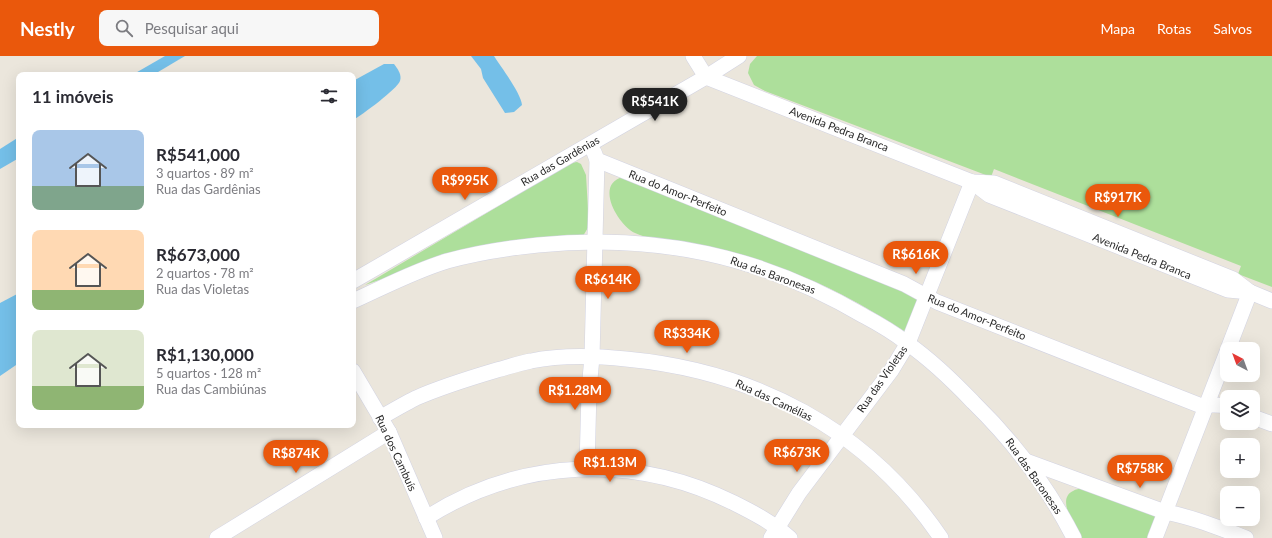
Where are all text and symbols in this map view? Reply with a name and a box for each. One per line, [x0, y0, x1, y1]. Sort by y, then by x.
search box [99, 10, 379, 46]
text: Nestly [20, 17, 75, 40]
icon: search [113, 17, 135, 39]
text: Pesquisar aqui [145, 19, 239, 37]
text: Mapa [1100, 20, 1135, 37]
text: Rotas [1157, 20, 1191, 37]
text: Salvos [1213, 20, 1252, 37]
icon: filters [318, 85, 340, 107]
text: 11 imóveis [32, 86, 113, 107]
pin: R$541K [622, 88, 688, 122]
text: R$541K [631, 93, 679, 109]
street label: Avenida Pedra Branca [788, 104, 891, 153]
street label: Rua das Gardênias [518, 133, 602, 188]
text: R$541,000 [156, 144, 240, 165]
icon: home [64, 146, 112, 194]
text: 3 quartos · 89 m² [156, 165, 254, 181]
pin: R$995K [432, 167, 498, 201]
street label: Rua do Amor-Perfeito [627, 167, 729, 218]
text: R$995K [441, 172, 489, 188]
text: Rua das Gardênias [156, 181, 261, 197]
pin: R$917K [1085, 184, 1151, 218]
text: R$917K [1094, 189, 1142, 205]
street label: Avenida Pedra Branca [1091, 230, 1193, 281]
pin: R$616K [883, 241, 949, 275]
text: R$673,000 [156, 244, 240, 265]
icon: home [64, 246, 112, 294]
text: R$616K [892, 246, 940, 262]
street label: Rua das Baronesas [729, 253, 818, 296]
text: 2 quartos · 78 m² [156, 265, 254, 281]
pin: R$614K [575, 266, 641, 300]
text: R$614K [584, 271, 632, 287]
text: Rua das Violetas [156, 281, 249, 297]
street label: Rua do Amor-Perfeito [926, 291, 1028, 342]
pin: R$334K [654, 320, 720, 354]
text: R$334K [663, 325, 711, 341]
north arrow [1220, 342, 1260, 382]
map controls [1220, 342, 1260, 526]
street label: Rua das Violetas [854, 343, 910, 415]
text: R$1,130,000 [156, 344, 254, 365]
icon: home [64, 346, 112, 394]
text: 5 quartos · 128 m² [156, 365, 261, 381]
street label: Rua das Camélias [734, 376, 815, 423]
pin: R$1.28M [538, 377, 612, 411]
text: Rua das Cambiúnas [156, 381, 266, 397]
text: R$1.28M [548, 382, 602, 398]
button: layers [1220, 390, 1260, 430]
street label: Rua dos Cambuís [373, 413, 420, 493]
street label: Rua das Baronesas [1003, 435, 1066, 516]
button: + [1220, 438, 1260, 478]
pin: R$673K [764, 439, 830, 473]
pin: R$874K [263, 440, 329, 474]
text: R$673K [773, 444, 821, 460]
text: R$874K [272, 445, 320, 461]
pin: R$1.13M [573, 449, 647, 483]
text: R$1.13M [583, 454, 637, 470]
pin: R$758K [1107, 455, 1173, 489]
text: R$758K [1116, 460, 1164, 476]
button: − [1220, 486, 1260, 526]

